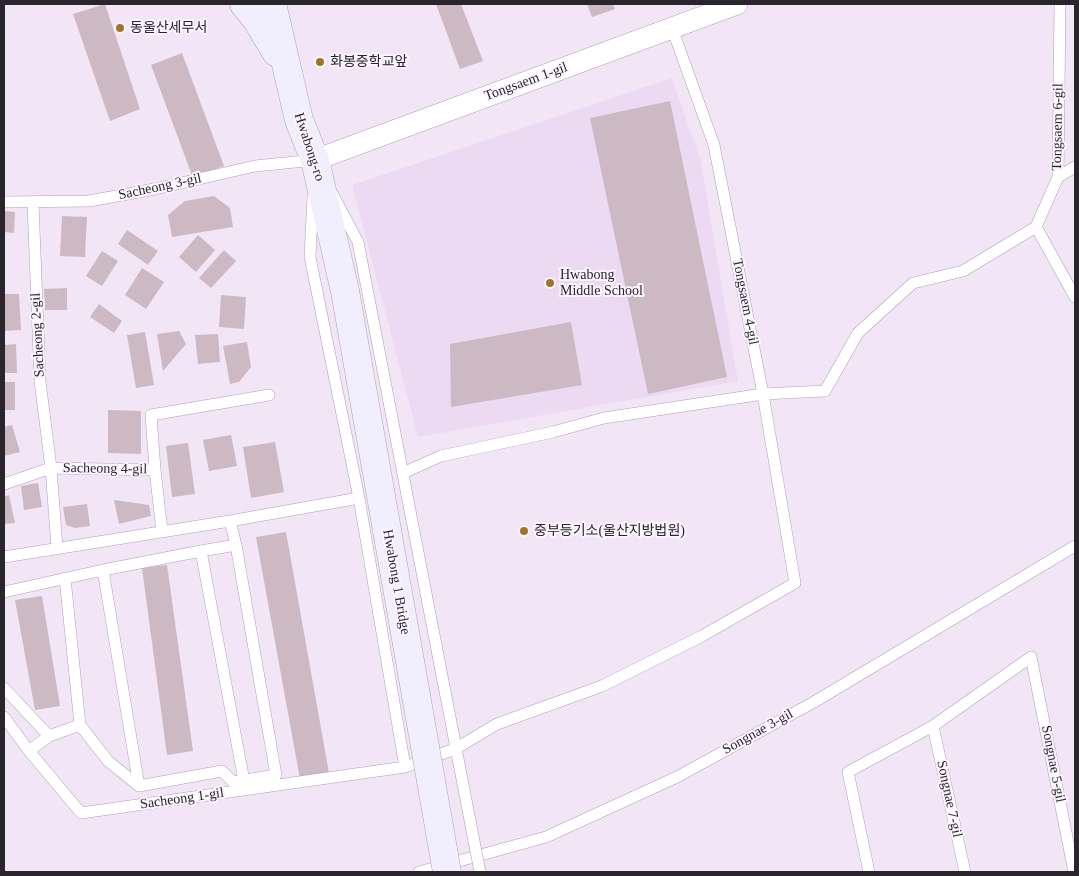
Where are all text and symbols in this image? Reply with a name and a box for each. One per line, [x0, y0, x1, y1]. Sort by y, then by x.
place label: 동울산세무서 [130, 20, 207, 36]
marker: 동울산세무서 [114, 22, 126, 34]
place label: 화봉중학교앞 [330, 54, 407, 70]
marker: 화봉중학교앞 [314, 56, 326, 68]
street label: Tongsaem 1-gil [482, 59, 570, 105]
street label: Tongsaem 6-gil [1049, 83, 1067, 171]
street label: Hwabong-ro [290, 111, 328, 183]
street label: Sacheong 3-gil [117, 170, 203, 204]
street label: Tongsaem 4-gil [728, 258, 762, 346]
place label: Hwabong Middle School [560, 267, 643, 300]
marker: Hwabong Middle School [544, 277, 556, 289]
street label: Sacheong 2-gil [27, 292, 49, 378]
street label: Sacheong 4-gil [63, 460, 147, 478]
place label: 중부등기소(울산지방법원) [534, 523, 685, 539]
marker: 중부등기소(울산지방법원) [518, 525, 530, 537]
street label: Hwabong 1 Bridge [378, 528, 414, 636]
street label: Songnae 3-gil [720, 706, 796, 758]
street label: Songnae 5-gil [1037, 724, 1069, 804]
street label: Songnae 7-gil [933, 759, 965, 839]
street label: Sacheong 1-gil [139, 785, 225, 813]

